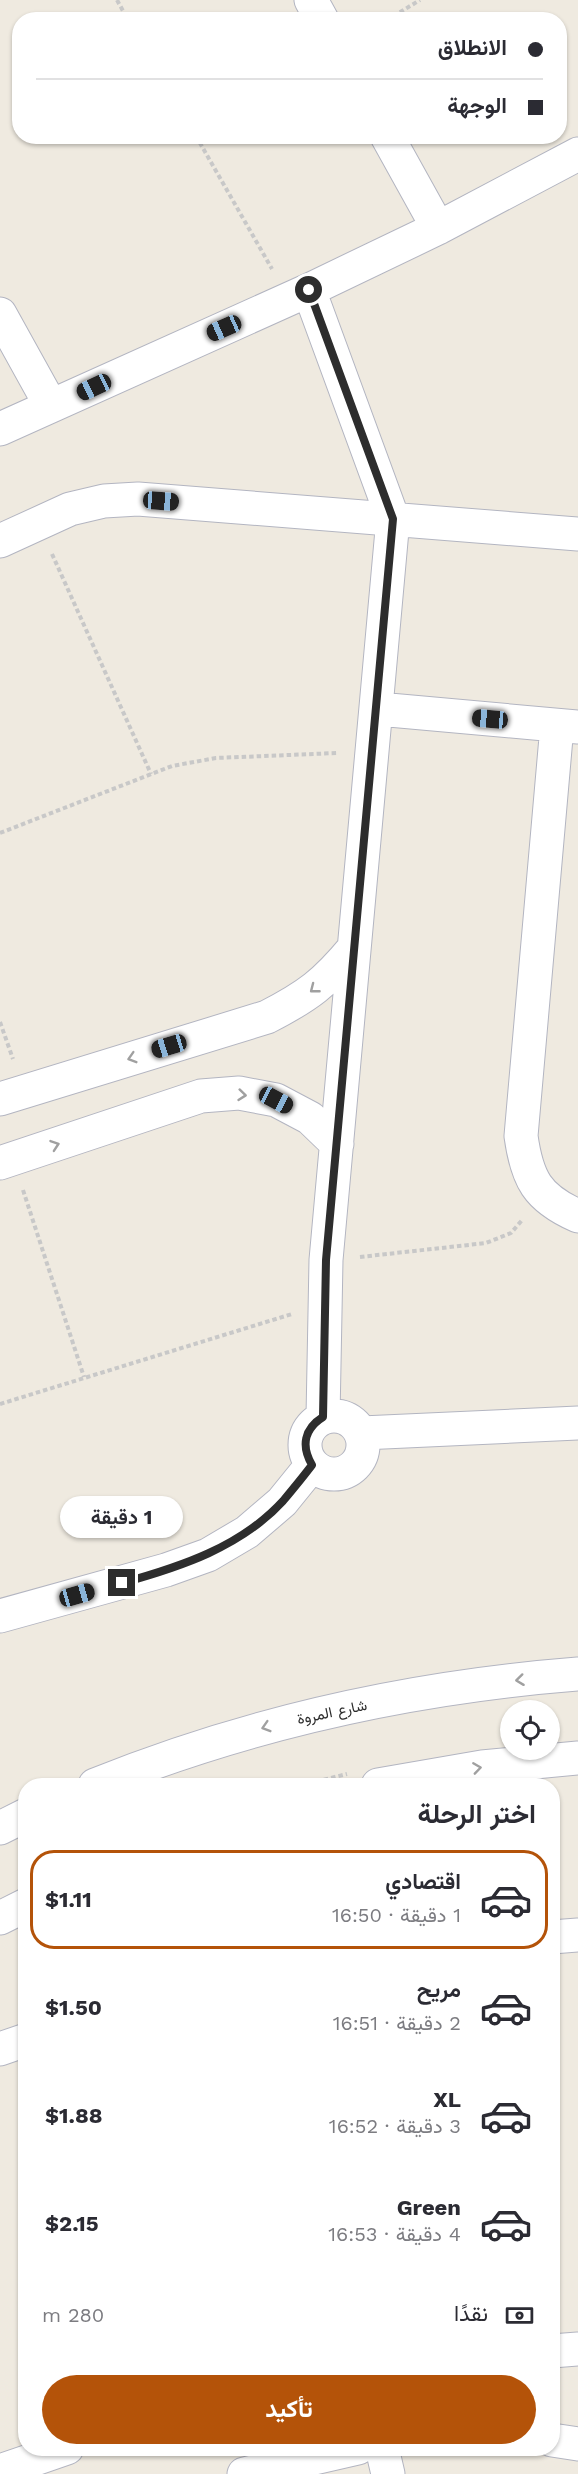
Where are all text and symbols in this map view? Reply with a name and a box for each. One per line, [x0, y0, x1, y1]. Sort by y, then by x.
text: الانطلاق [438, 35, 507, 60]
text: الوجهة [447, 93, 507, 118]
route start [295, 276, 322, 303]
car [204, 312, 244, 344]
car [74, 371, 114, 403]
car [142, 491, 180, 511]
car [471, 708, 509, 730]
one-way arrow [310, 982, 321, 993]
car [149, 1032, 189, 1060]
one-way arrow [127, 1050, 138, 1063]
car [256, 1084, 296, 1116]
one-way arrow [238, 1088, 247, 1101]
one-way arrow [50, 1139, 60, 1152]
callout: 1 دقيقة [60, 1496, 184, 1538]
text: 1 دقيقة [91, 1505, 152, 1529]
route end [108, 1569, 135, 1596]
car [57, 1581, 97, 1609]
one-way arrow [515, 1674, 524, 1686]
street label: شارع المروة [295, 1696, 369, 1730]
map controls [500, 1700, 560, 1760]
button: locate [500, 1700, 560, 1760]
one-way arrow [262, 1720, 272, 1732]
one-way arrow [473, 1762, 482, 1774]
text: اختر الرحلة [418, 1798, 536, 1830]
text: اقتصادي [385, 1869, 461, 1894]
icon: car [479, 1873, 533, 1927]
text: $1.11 [45, 1887, 92, 1912]
text: 1 دقيقة · 16:50 [332, 1903, 461, 1927]
text: مريح [417, 1977, 461, 2002]
icon: car [479, 1981, 533, 2035]
text: $1.50 [45, 1995, 102, 2020]
text: 2 دقيقة · 16:51 [333, 2011, 461, 2035]
text: XL [433, 2087, 461, 2112]
icon: car [479, 2089, 533, 2143]
text: $1.88 [45, 2103, 103, 2128]
text: 3 دقيقة · 16:52 [329, 2114, 461, 2138]
text: Green [397, 2195, 461, 2220]
icon: car [479, 2197, 533, 2251]
text: $2.15 [45, 2211, 99, 2236]
text: 4 دقيقة · 16:53 [328, 2222, 461, 2246]
icon: cash [503, 2299, 536, 2332]
text: نقدًا [454, 2301, 488, 2326]
text: 280 m [42, 2303, 104, 2327]
button: تأكيد [42, 2375, 536, 2444]

